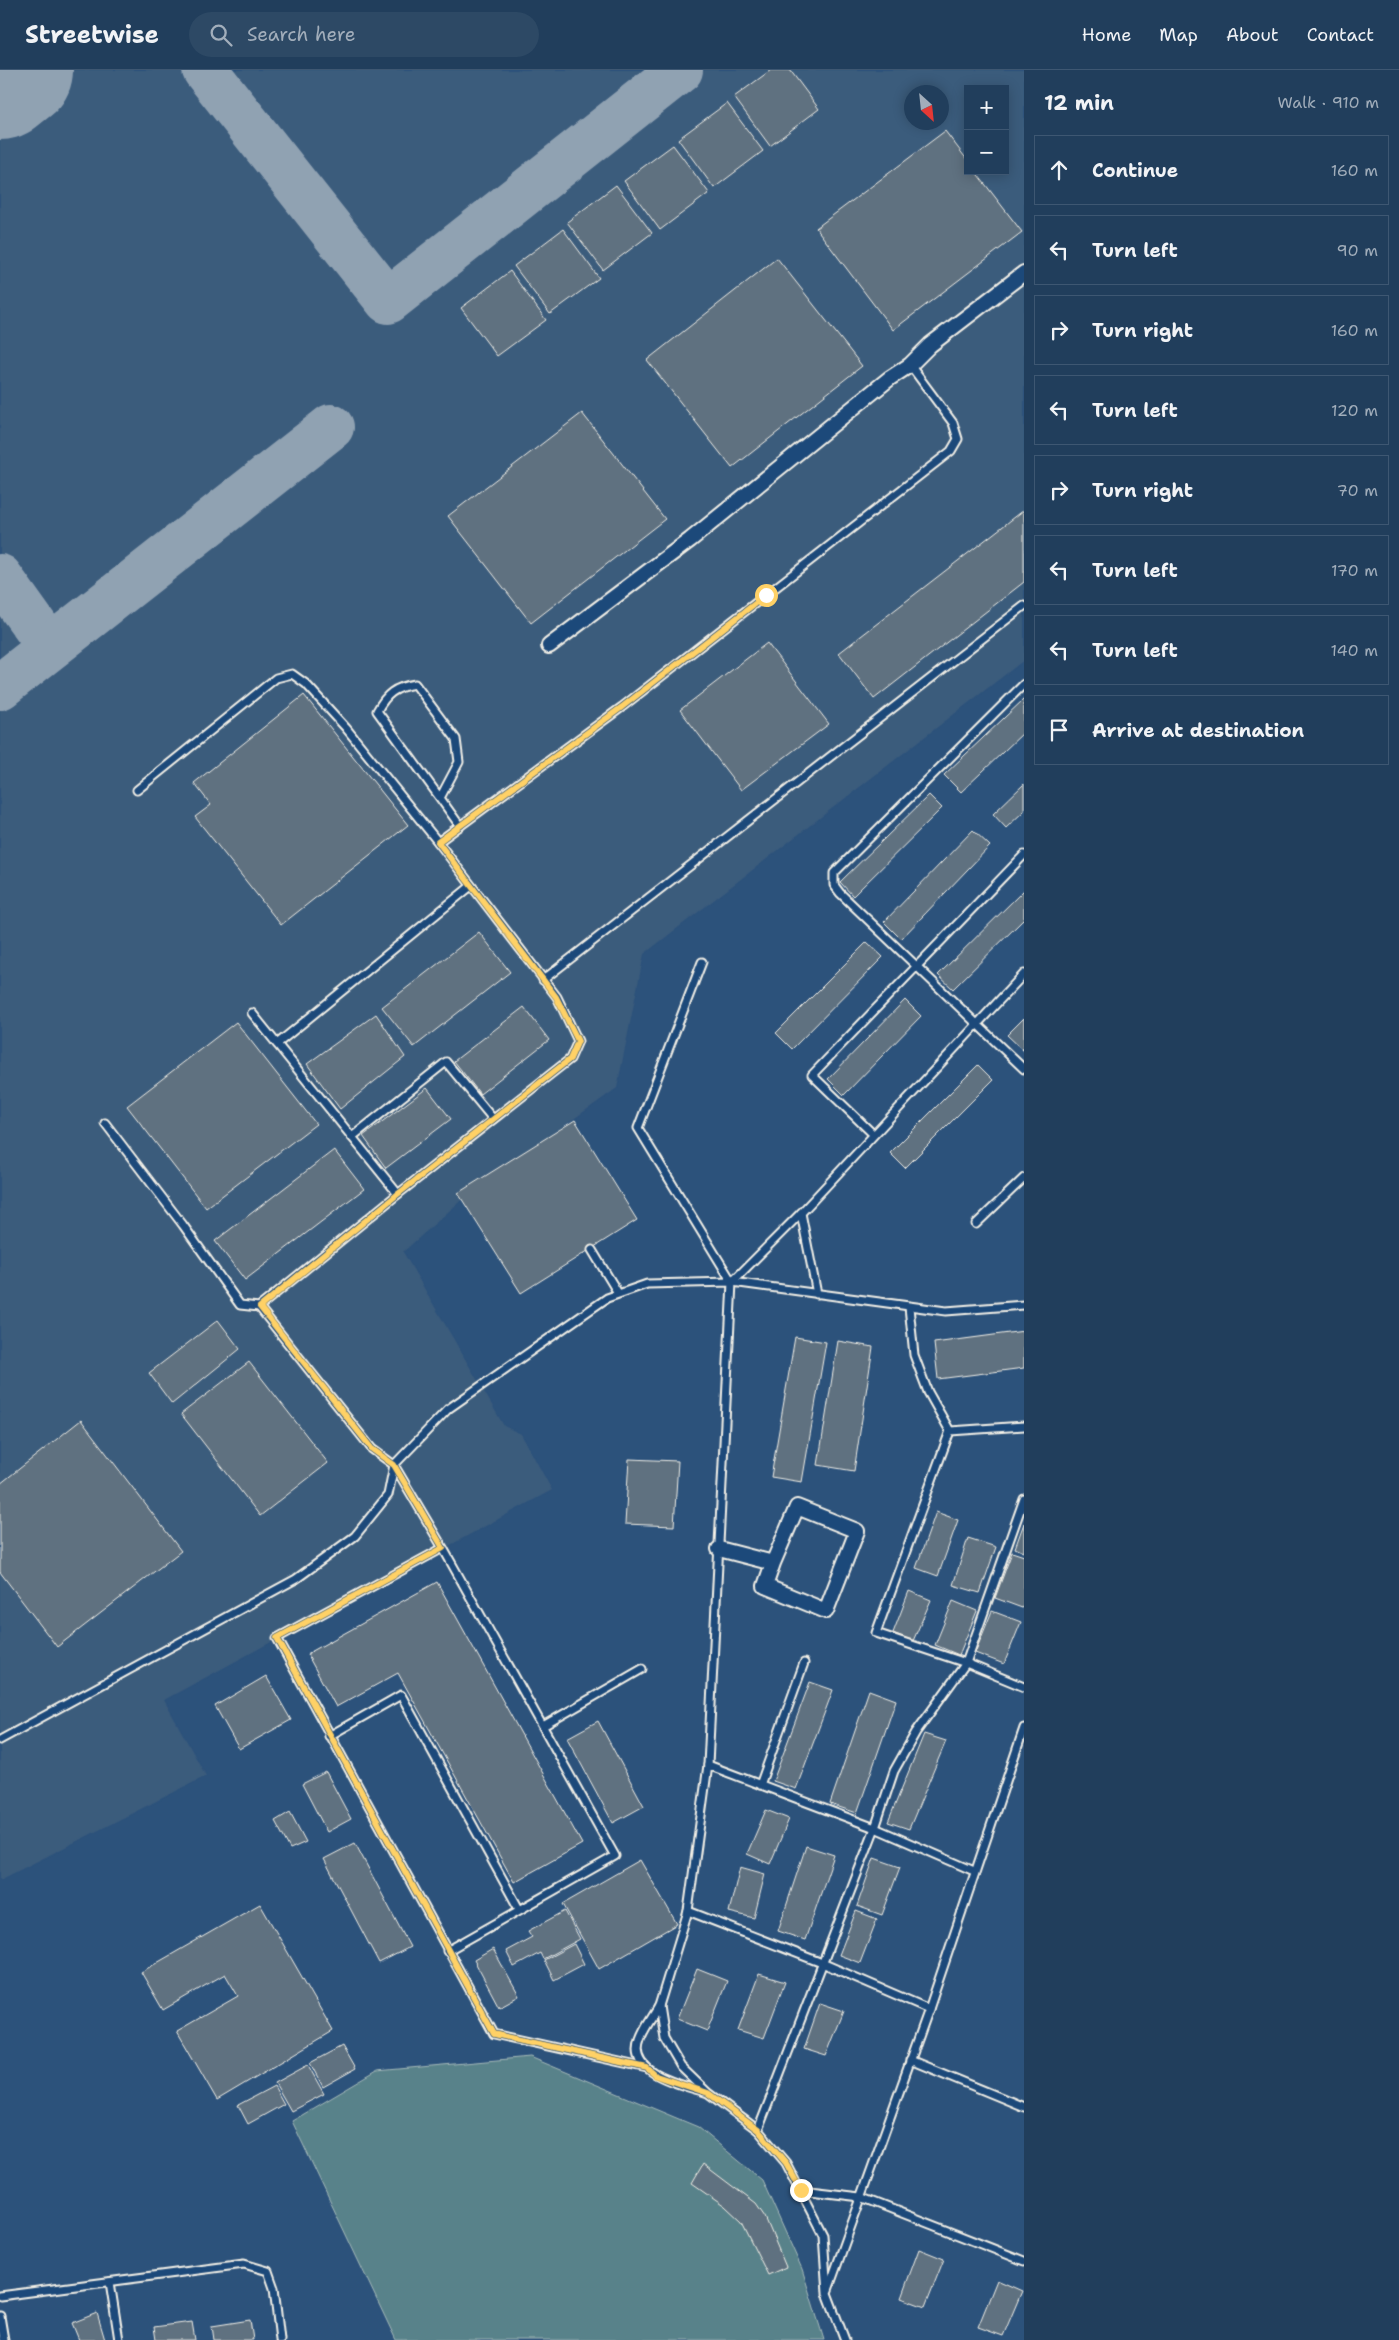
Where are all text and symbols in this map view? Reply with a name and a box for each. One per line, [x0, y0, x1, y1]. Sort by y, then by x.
search box [189, 12, 539, 57]
text: Streetwise [25, 19, 159, 51]
icon: search [207, 21, 235, 49]
text: Search here [247, 22, 356, 47]
text: Home [1082, 23, 1131, 47]
text: Map [1159, 23, 1198, 47]
text: About [1226, 23, 1279, 47]
text: Contact [1307, 23, 1374, 47]
north arrow [904, 85, 949, 130]
map controls [964, 85, 1009, 175]
button: + [964, 85, 1009, 130]
text: 12 min [1044, 89, 1114, 117]
text: Walk · 910 m [1278, 92, 1379, 113]
button: − [964, 130, 1009, 175]
icon: ahead [1045, 156, 1073, 184]
text: Continue [1092, 158, 1178, 183]
text: 160 m [1331, 160, 1378, 181]
icon: left [1045, 236, 1073, 264]
text: Turn left [1092, 238, 1178, 263]
text: 90 m [1337, 240, 1378, 261]
icon: right [1045, 316, 1073, 344]
text: Turn right [1092, 318, 1193, 343]
text: 160 m [1331, 320, 1378, 341]
icon: left [1045, 396, 1073, 424]
text: Turn left [1092, 398, 1178, 423]
text: 120 m [1331, 400, 1378, 421]
icon: right [1045, 476, 1073, 504]
text: Turn right [1092, 478, 1193, 503]
text: 70 m [1337, 480, 1378, 501]
icon: left [1045, 556, 1073, 584]
text: Turn left [1092, 558, 1178, 583]
text: 170 m [1331, 560, 1378, 581]
route start [755, 584, 778, 607]
icon: left [1045, 636, 1073, 664]
text: Turn left [1092, 638, 1178, 663]
text: 140 m [1331, 640, 1378, 661]
icon: arrive [1045, 716, 1073, 744]
text: Arrive at destination [1092, 718, 1304, 743]
route end [790, 2179, 813, 2202]

